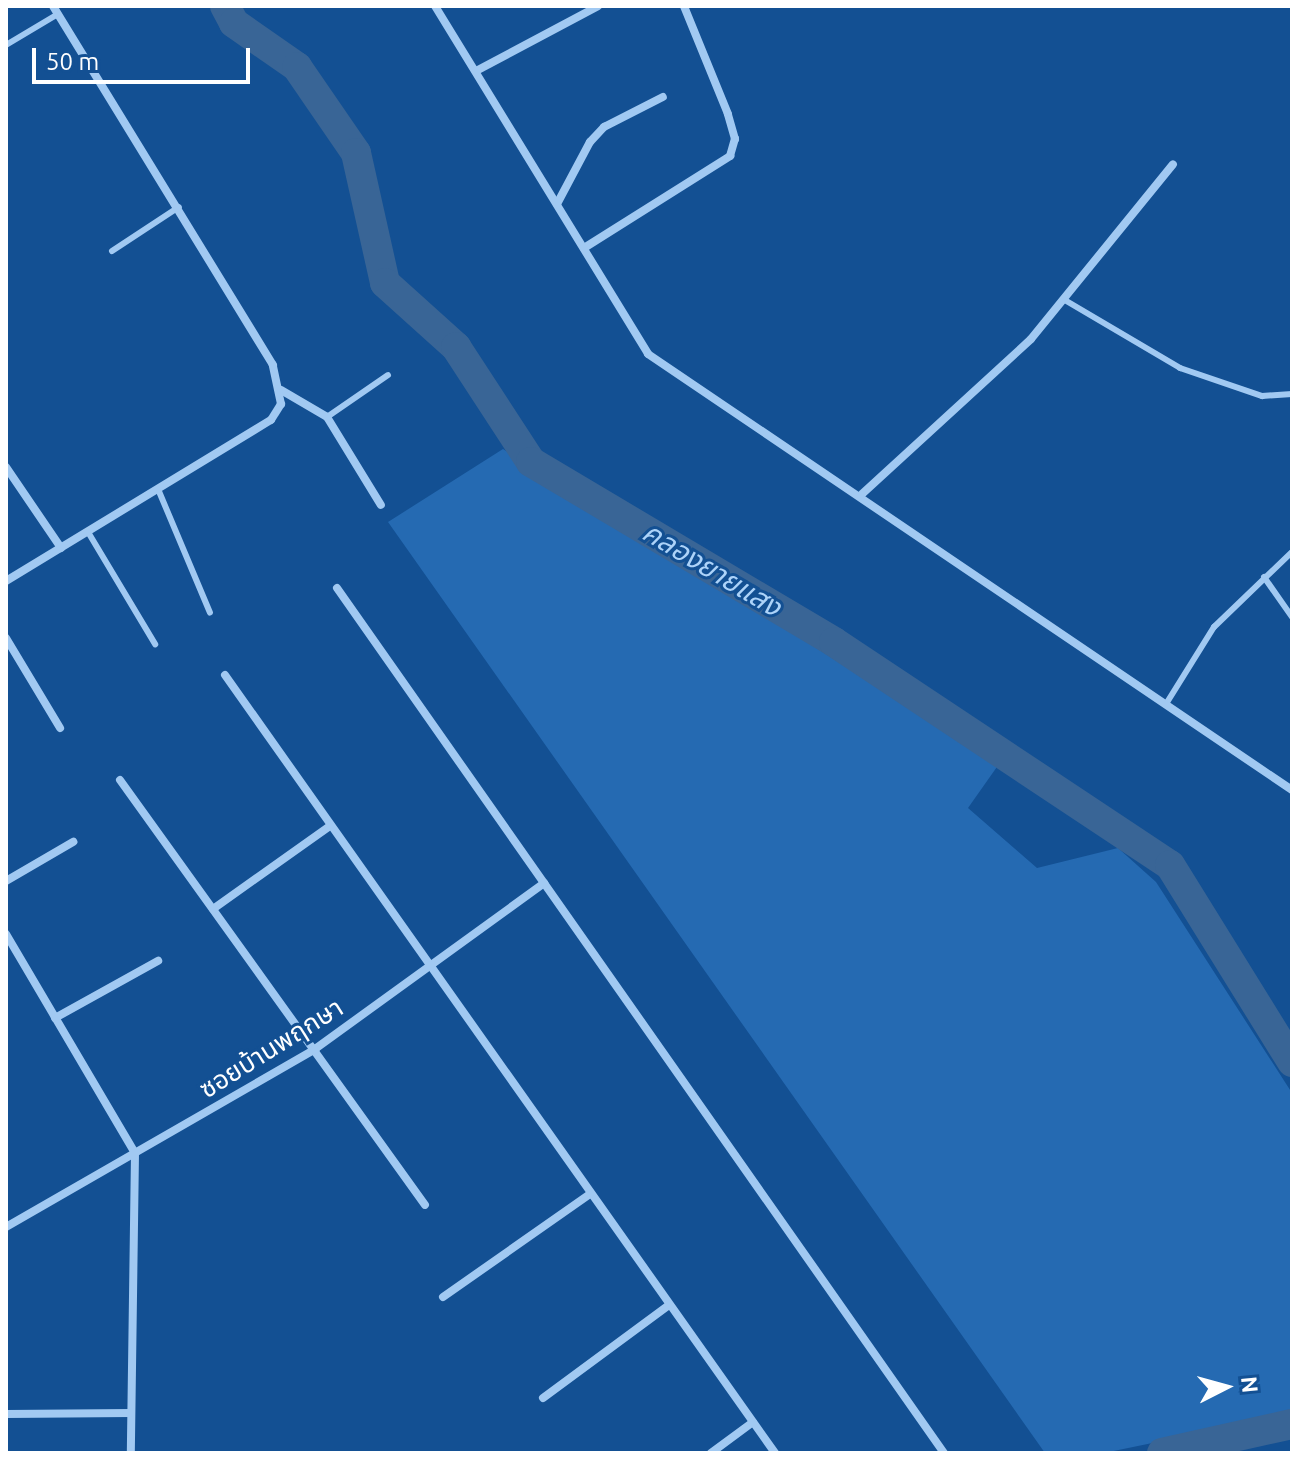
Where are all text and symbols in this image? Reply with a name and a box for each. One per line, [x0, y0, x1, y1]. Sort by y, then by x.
scale bar [36, 32, 254, 82]
text: 50 m [46, 48, 99, 75]
water label: คลองยายแสง [637, 515, 787, 623]
street label: ซอยบ้านพฤกษา [193, 991, 349, 1105]
north arrow [1186, 1347, 1266, 1427]
text: N [1237, 1375, 1264, 1394]

